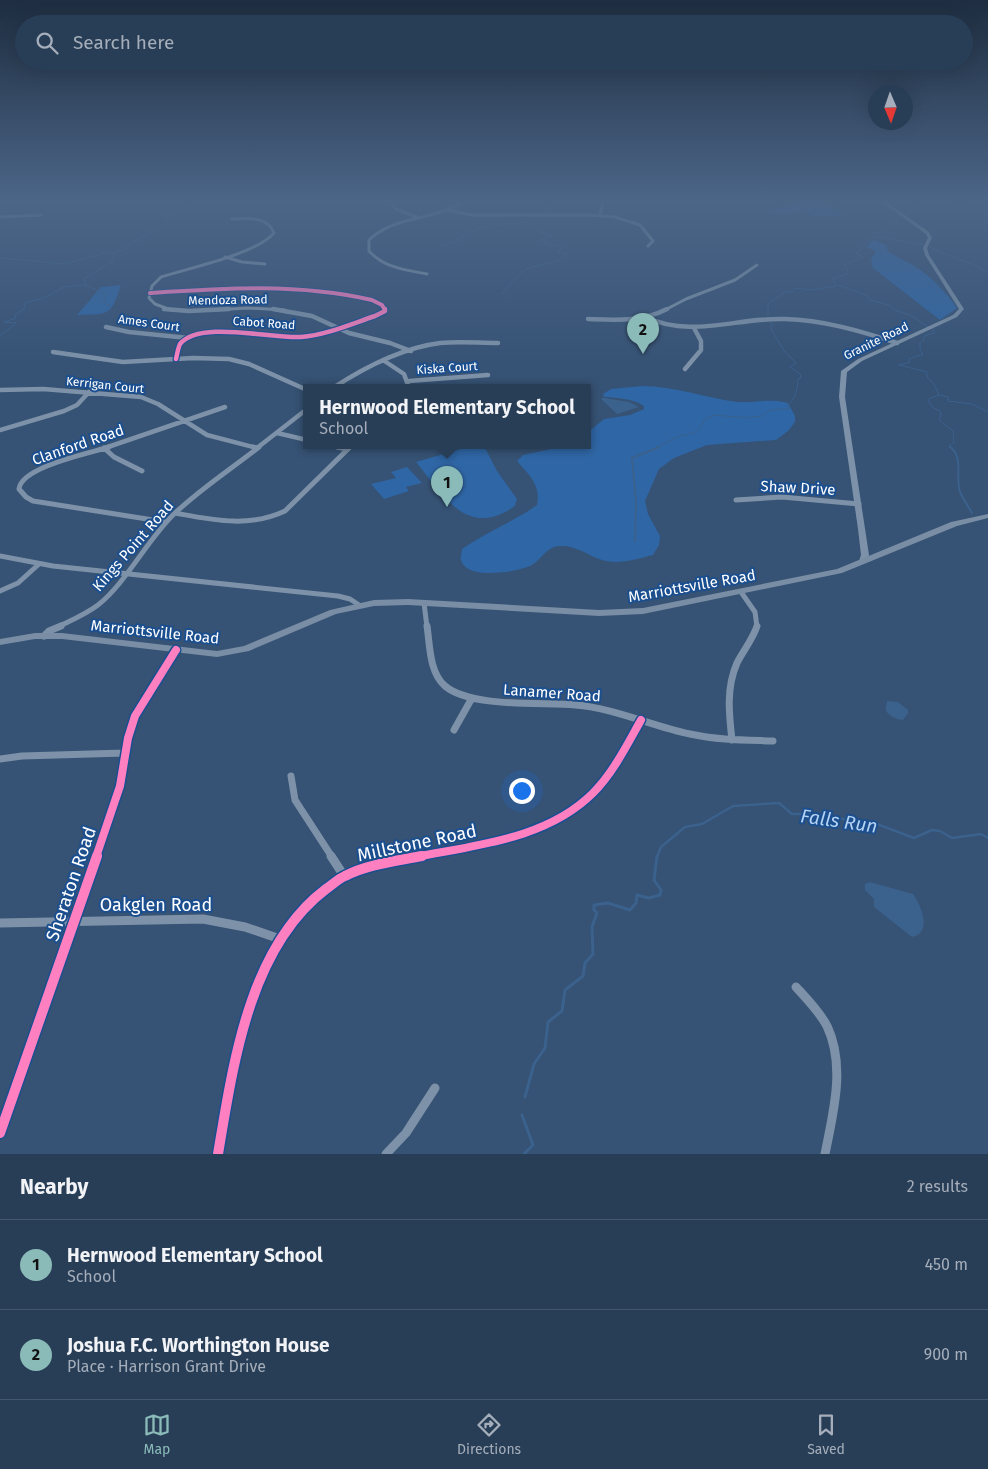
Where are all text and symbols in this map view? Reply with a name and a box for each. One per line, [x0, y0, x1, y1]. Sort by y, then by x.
search box [15, 15, 973, 70]
icon: search [33, 29, 61, 57]
text: Search here [73, 31, 174, 54]
north arrow [868, 85, 913, 130]
street label: Mendoza Road [188, 292, 268, 308]
street label: Ames Court [117, 312, 181, 334]
pin: 2 [627, 313, 659, 354]
street label: Cabot Road [232, 314, 296, 332]
street label: Granite Road [841, 319, 911, 363]
street label: Kiska Court [416, 359, 479, 377]
street label: Kerrigan Court [65, 374, 145, 396]
popup [303, 384, 591, 449]
text: Hernwood Elementary School [319, 396, 575, 419]
text: School [319, 419, 368, 438]
street label: Clanford Road [30, 421, 126, 469]
pin: 1 [431, 466, 463, 507]
street label: Shaw Drive [760, 477, 836, 499]
street label: Kings Point Road [89, 497, 177, 595]
street label: Marriottsville Road [627, 566, 757, 606]
street label: Marriottsville Road [90, 616, 220, 648]
street label: Lanamer Road [503, 681, 601, 705]
your location [509, 778, 535, 804]
water label: Falls Run [799, 804, 879, 838]
street label: Millstone Road [355, 820, 479, 866]
street label: Sheraton Road [41, 824, 101, 944]
street label: Oakglen Road [100, 894, 212, 916]
text: Nearby [20, 1174, 88, 1200]
text: 2 results [907, 1177, 968, 1196]
text: Hernwood Elementary School [67, 1244, 323, 1267]
text: 1 [32, 1255, 40, 1274]
text: 450 m [925, 1255, 968, 1274]
text: School [67, 1267, 116, 1286]
text: Joshua F.C. Worthington House [67, 1334, 330, 1357]
text: 2 [32, 1345, 40, 1364]
text: 900 m [924, 1345, 968, 1364]
text: Place · Harrison Grant Drive [67, 1357, 266, 1376]
tab: Map [143, 1411, 171, 1458]
tab: Directions [457, 1411, 521, 1458]
tab: Saved [807, 1411, 845, 1458]

